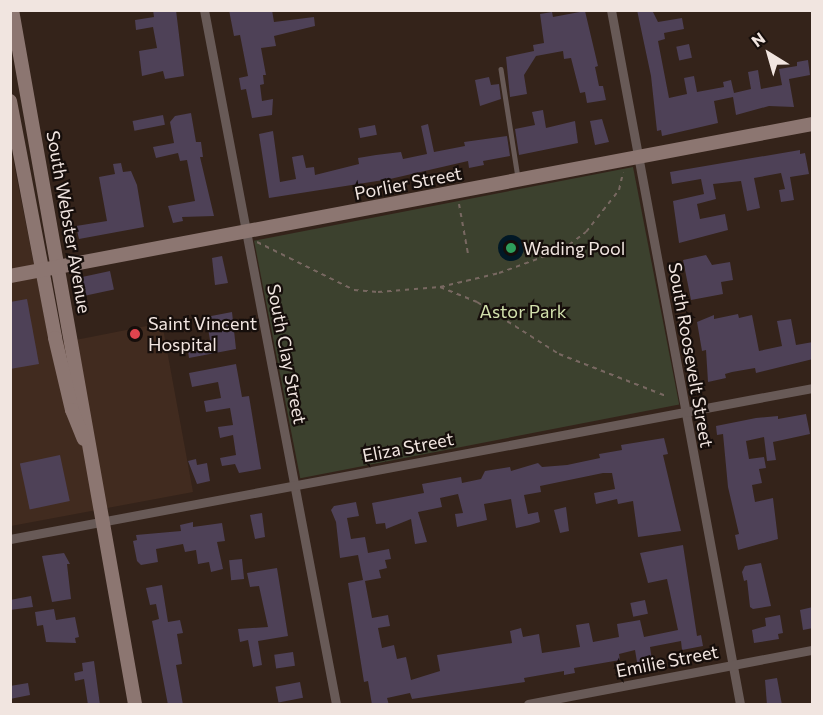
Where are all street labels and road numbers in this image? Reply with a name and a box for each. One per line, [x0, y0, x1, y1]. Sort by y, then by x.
street label: South Webster Avenue [42, 129, 96, 315]
street label: Porlier Street [352, 162, 464, 204]
street label: South Roosevelt Street [664, 261, 718, 449]
street label: South Clay Street [263, 282, 311, 426]
street label: Eliza Street [361, 428, 455, 466]
street label: Emilie Street [614, 640, 720, 682]

